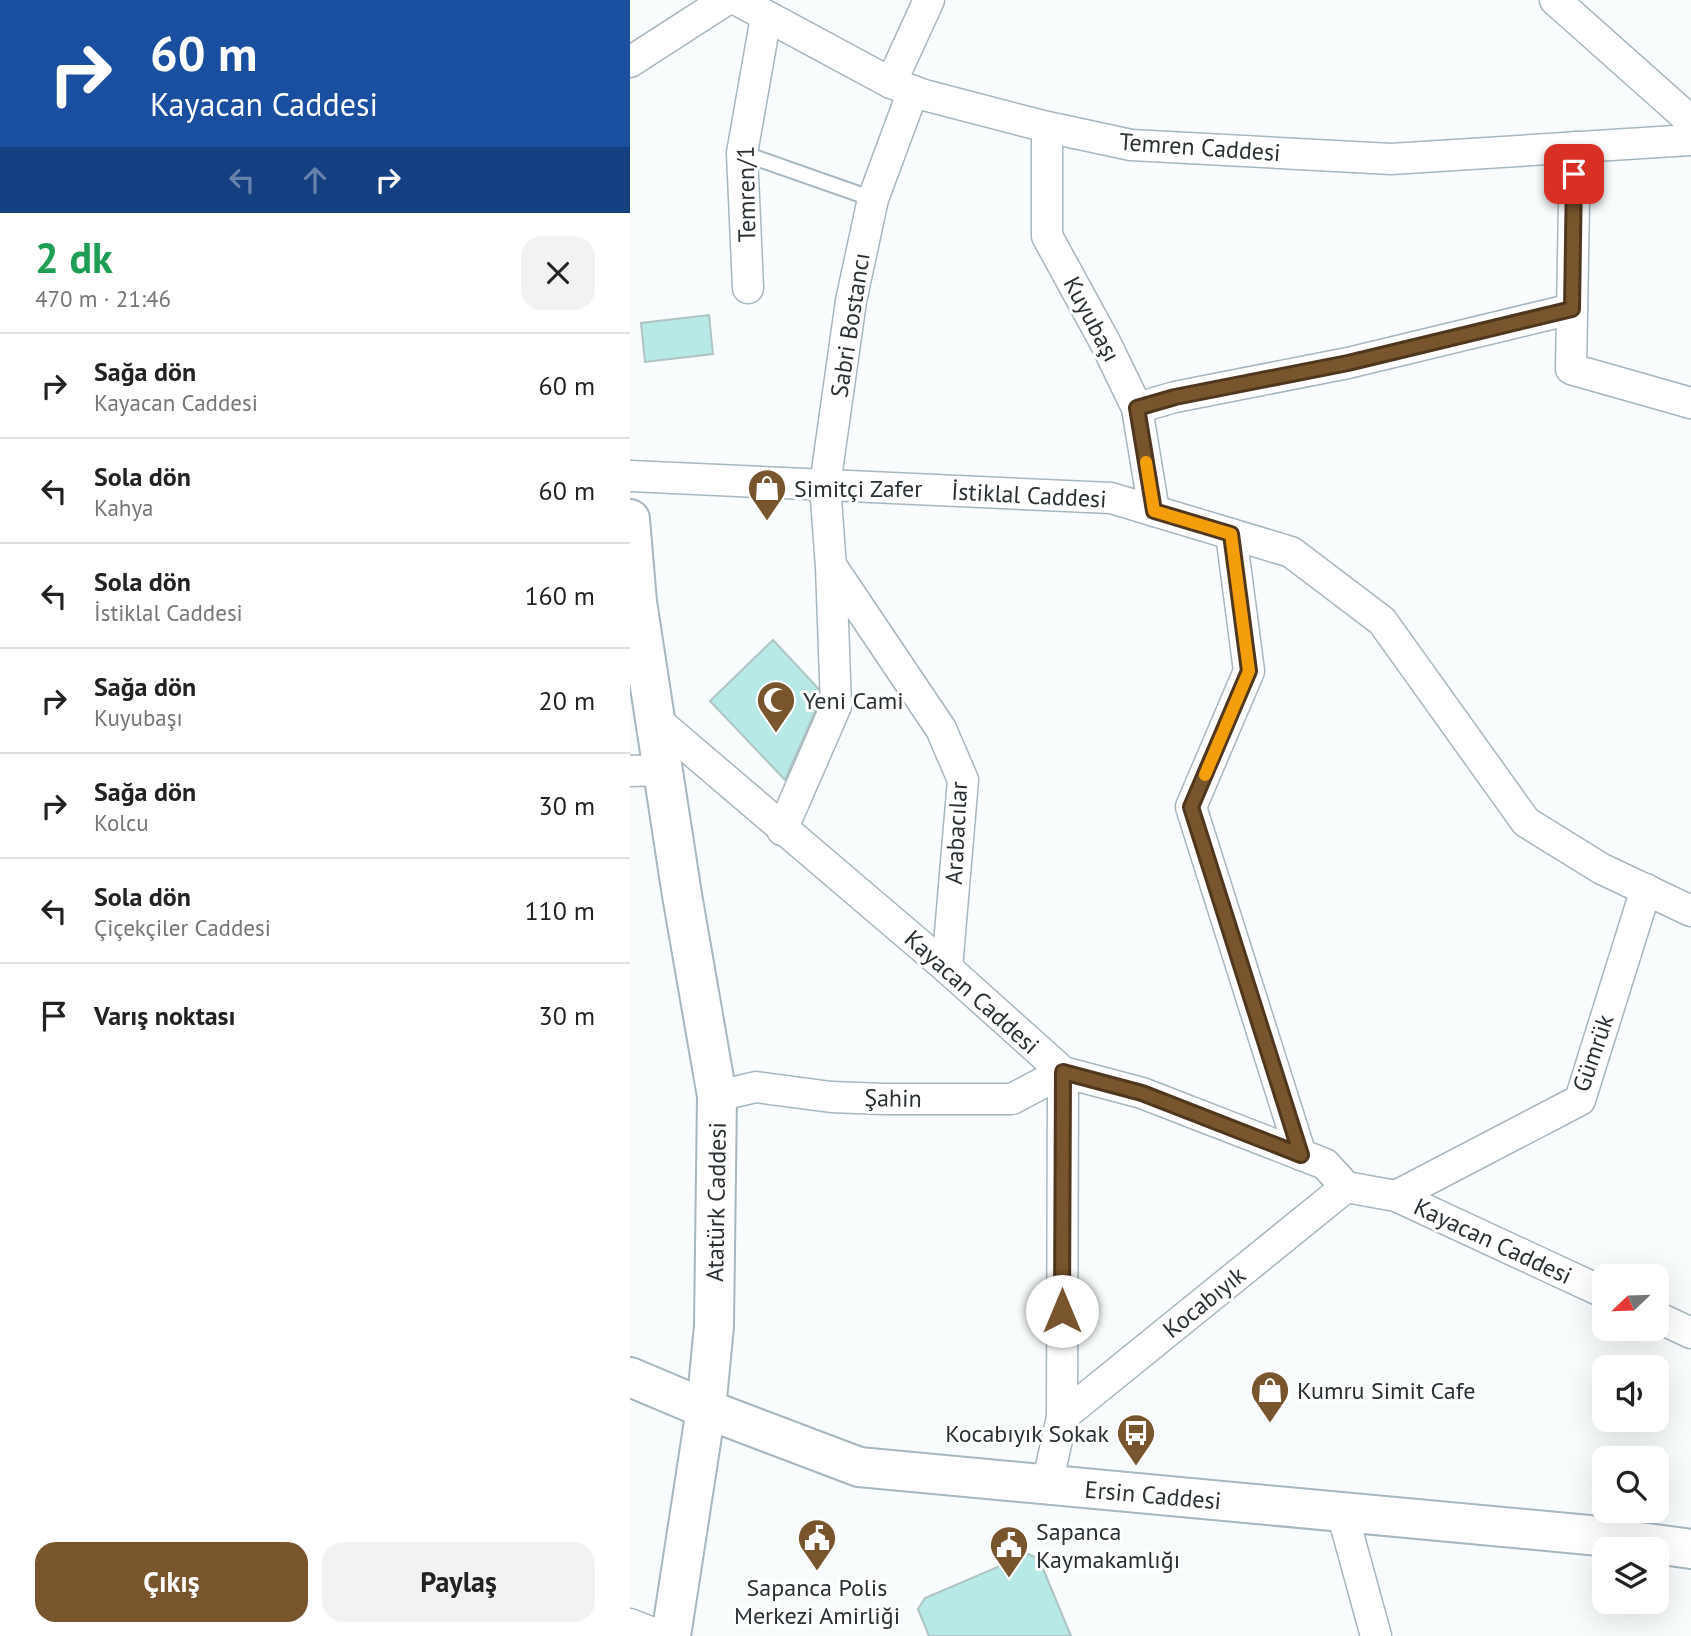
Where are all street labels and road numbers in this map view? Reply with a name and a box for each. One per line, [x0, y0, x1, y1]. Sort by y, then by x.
street label: Temren Caddesi [1118, 126, 1282, 168]
street label: Temren/1 [730, 145, 762, 243]
street label: Sabri Bostancı [823, 250, 877, 400]
street label: Kuyubaşı [1057, 271, 1127, 367]
street label: İstiklal Caddesi [951, 475, 1107, 515]
street label: Arabacılar [938, 781, 974, 885]
street label: Kayacan Caddesi [898, 923, 1046, 1061]
street label: Gümrük [1565, 1010, 1621, 1096]
street label: Şahin [864, 1082, 922, 1114]
street label: Atatürk Caddesi [699, 1122, 733, 1282]
street label: Kayacan Caddesi [1409, 1191, 1577, 1291]
street label: Kocabıyık [1156, 1259, 1252, 1345]
street label: Ersin Caddesi [1083, 1474, 1223, 1516]

